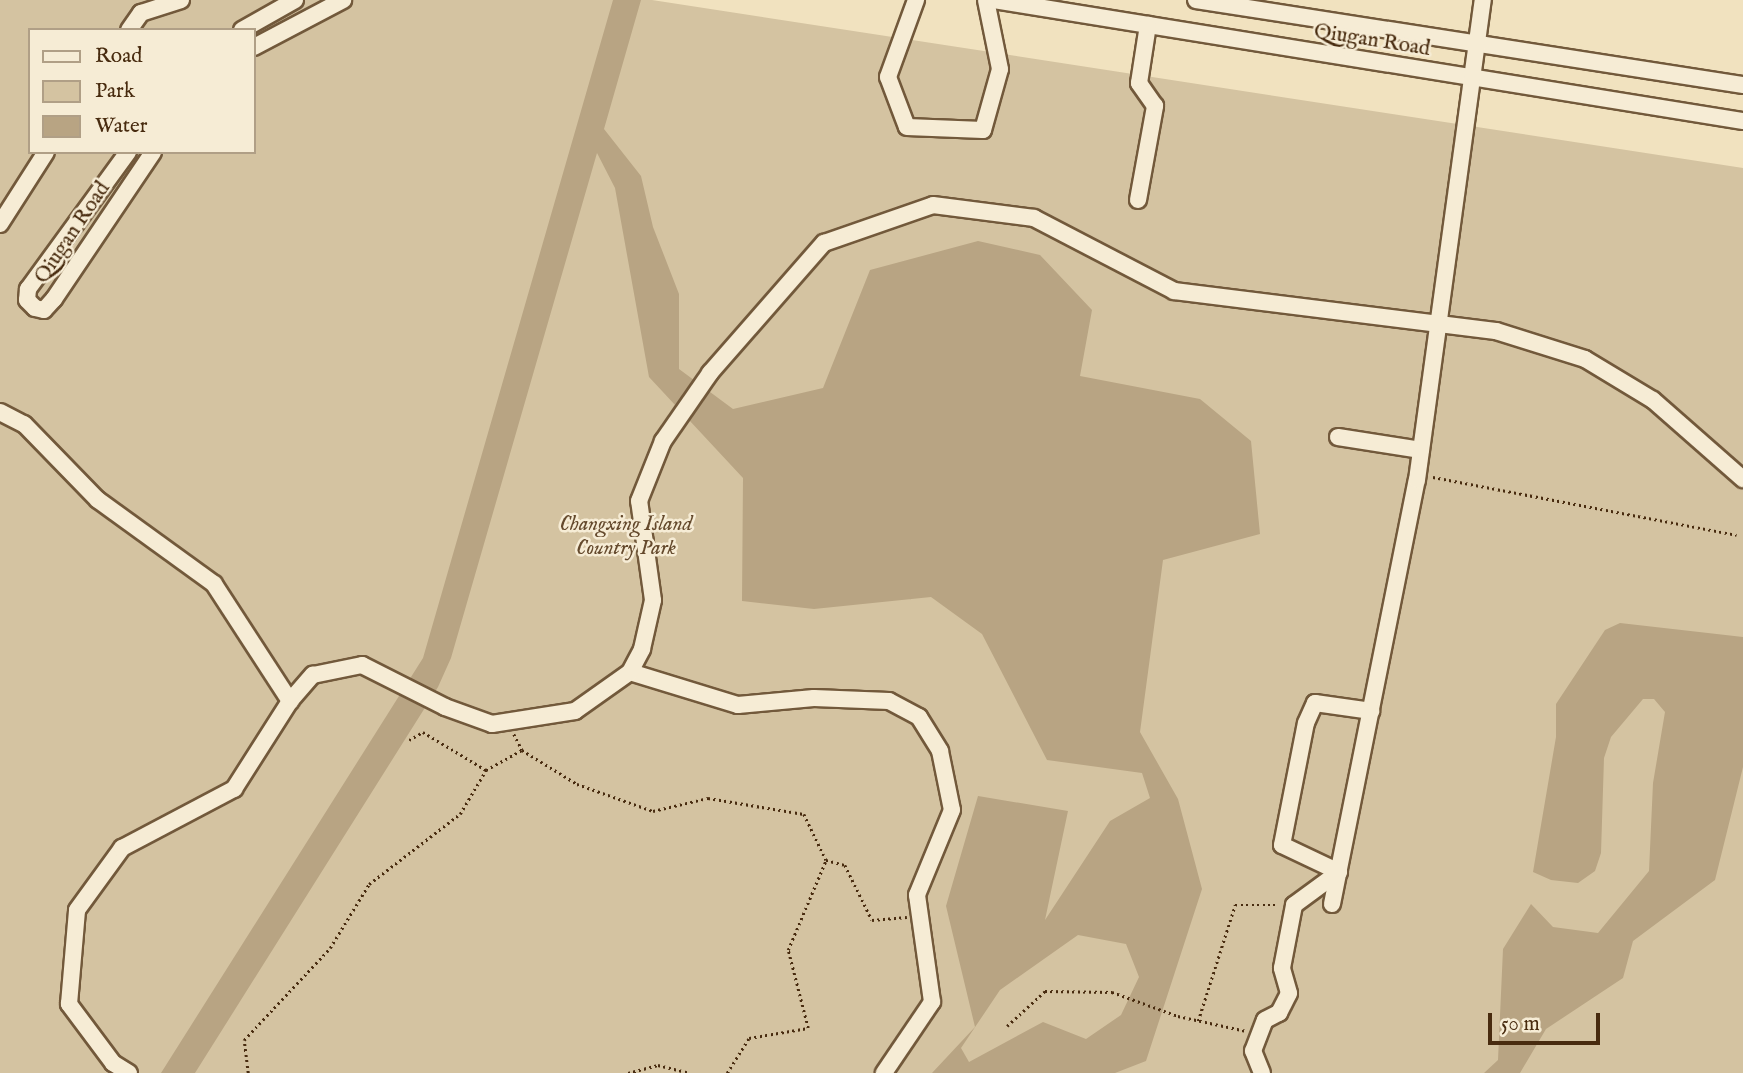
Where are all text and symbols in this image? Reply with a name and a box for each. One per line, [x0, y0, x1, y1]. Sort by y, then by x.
street label: Qiugan Road [1312, 19, 1432, 63]
legend [28, 28, 256, 154]
text: Road [95, 43, 142, 70]
text: Park [95, 78, 135, 105]
text: Water [95, 113, 147, 140]
street label: Qiugan Road [30, 177, 116, 289]
park label: Changxing Island Country Park [560, 512, 692, 562]
scale bar [1491, 1000, 1603, 1044]
text: 50 m [1501, 1011, 1540, 1038]

